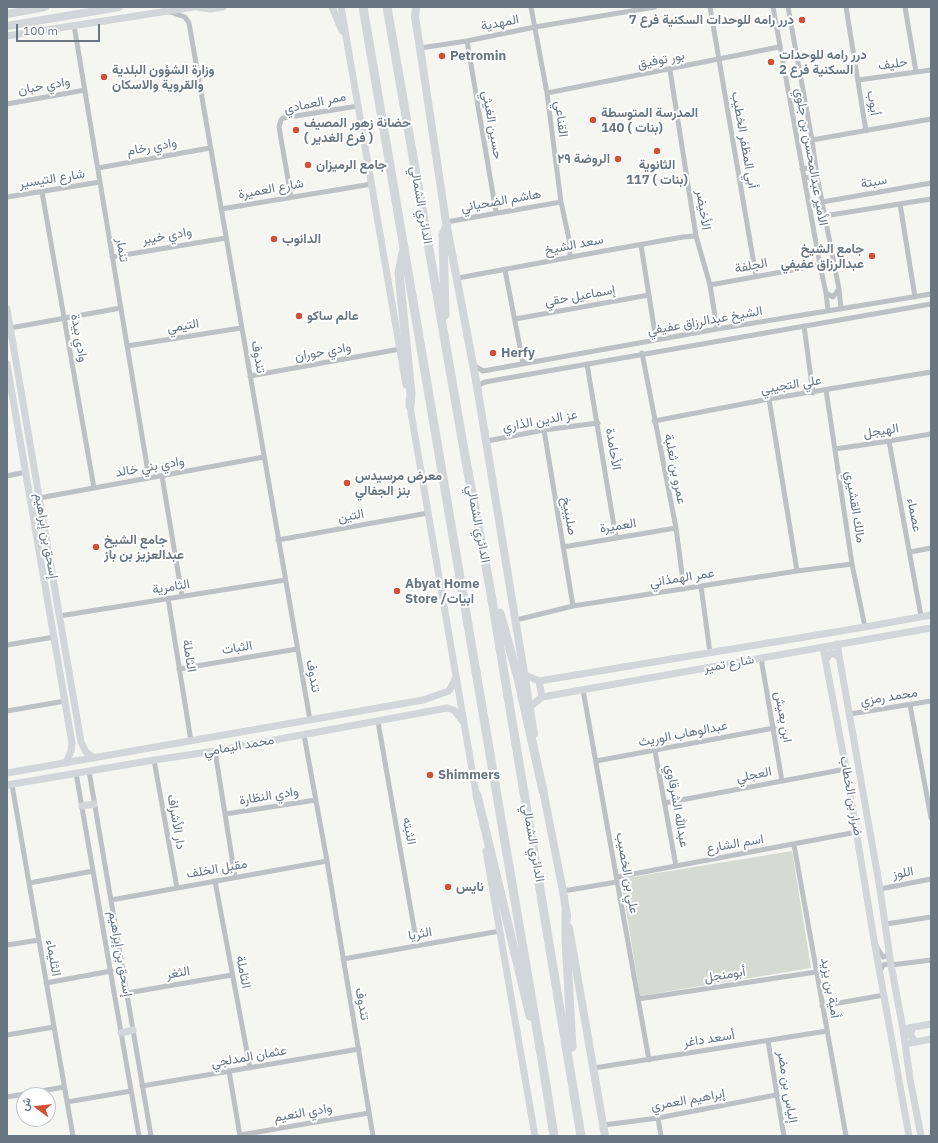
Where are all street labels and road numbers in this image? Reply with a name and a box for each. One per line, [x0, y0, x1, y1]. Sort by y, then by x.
street label: المهدية [480, 12, 520, 34]
street label: بور توفيق [636, 48, 686, 72]
street label: حليف [877, 54, 909, 74]
street label: وادي حبان [17, 74, 71, 98]
street label: الأمير عبدالمحسن بن جلوي [791, 87, 831, 227]
street label: ممر العمادي [283, 89, 347, 117]
street label: أيوب [863, 89, 883, 117]
street label: حسين الغيثي [478, 90, 506, 160]
street label: أبي المظفر الخطيب [728, 90, 760, 190]
street label: القناعي [551, 100, 571, 138]
street label: وادي رخام [126, 135, 178, 159]
street label: الدائري الشمالي [406, 165, 436, 245]
street label: شارع التيسير [18, 166, 86, 192]
street label: سبتة [860, 172, 888, 192]
street label: شارع العميرة [237, 176, 305, 202]
street label: هاشم الضحياني [460, 186, 542, 216]
street label: الأخيضر [692, 189, 714, 231]
street label: وادي خيبر [141, 224, 193, 248]
street label: سعد الشيخ [543, 232, 605, 258]
street label: تنمار [112, 237, 132, 263]
street label: الجلفة [733, 255, 769, 277]
street label: إسماعيل حقي [543, 282, 617, 310]
street label: الشيخ عبدالرزاق عفيفي [646, 303, 764, 339]
street label: وادي بيدة [67, 313, 91, 363]
street label: التيمي [166, 316, 200, 336]
street label: وادي حوران [294, 339, 352, 365]
street label: تندوف [247, 340, 269, 374]
street label: علي التجيبي [759, 372, 823, 398]
street label: عز الدين الذاري [501, 407, 579, 435]
street label: الهيجل [862, 421, 900, 441]
street label: الأحامدة [602, 427, 624, 471]
street label: عمرو بن ثعلبة [661, 433, 689, 505]
street label: وادي بني خالد [114, 453, 186, 481]
street label: مالك القشيري [842, 470, 868, 544]
street label: الدائري الشمالي [463, 484, 493, 564]
street label: إسحق بن إبراهيم [31, 492, 61, 580]
street label: صليبيخ [558, 496, 580, 536]
street label: عصماء [903, 497, 925, 533]
street label: التين [337, 506, 365, 526]
street label: العميرة [599, 515, 637, 537]
street label: عمر الهمذاني [649, 565, 715, 591]
street label: الثامرية [151, 576, 191, 598]
street label: الثبات [221, 638, 253, 658]
street label: الثاملة [179, 639, 199, 673]
street label: شارع تمير [703, 652, 755, 676]
street label: تندوف [302, 659, 324, 693]
street label: محمد رمزي [859, 685, 919, 709]
street label: ابن يعيش [771, 690, 795, 744]
street label: عبدالوهاب الوريث [637, 718, 729, 750]
street label: محمد اليمامي [203, 732, 275, 760]
street label: ضرار بن الخطاب [836, 755, 866, 837]
street label: عبدالله الشرقاوي [662, 763, 692, 849]
street label: العجلي [735, 764, 773, 786]
street label: وادي النظارة [238, 784, 300, 808]
street label: دار الأشراف [163, 793, 189, 851]
street label: الدائري الشمالي [518, 803, 548, 883]
street label: الثبته [399, 816, 419, 846]
street label: علي بن الخصيب [612, 831, 642, 915]
street label: اسم الشارع [705, 831, 765, 857]
street label: مقبل الخلف [185, 856, 249, 882]
street label: اللوز [891, 863, 915, 883]
street label: إسحق بن إبراهيم [105, 910, 135, 998]
street label: الثريا [407, 924, 433, 944]
street label: الثليماء [42, 939, 64, 977]
street label: الثاملة [232, 954, 254, 990]
street label: أمية بن يزيد [817, 956, 843, 1020]
street label: الثغر [165, 963, 191, 983]
street label: أبومنجل [703, 964, 747, 986]
street label: تندوف [351, 987, 373, 1021]
street label: أسعد داغر [682, 1027, 736, 1051]
street label: عثمان المدلجي [210, 1043, 288, 1071]
street label: إلياس بن مضر [774, 1050, 800, 1124]
street label: إبراهيم العمري [650, 1086, 726, 1114]
street label: وادي النعيم [273, 1100, 333, 1126]

